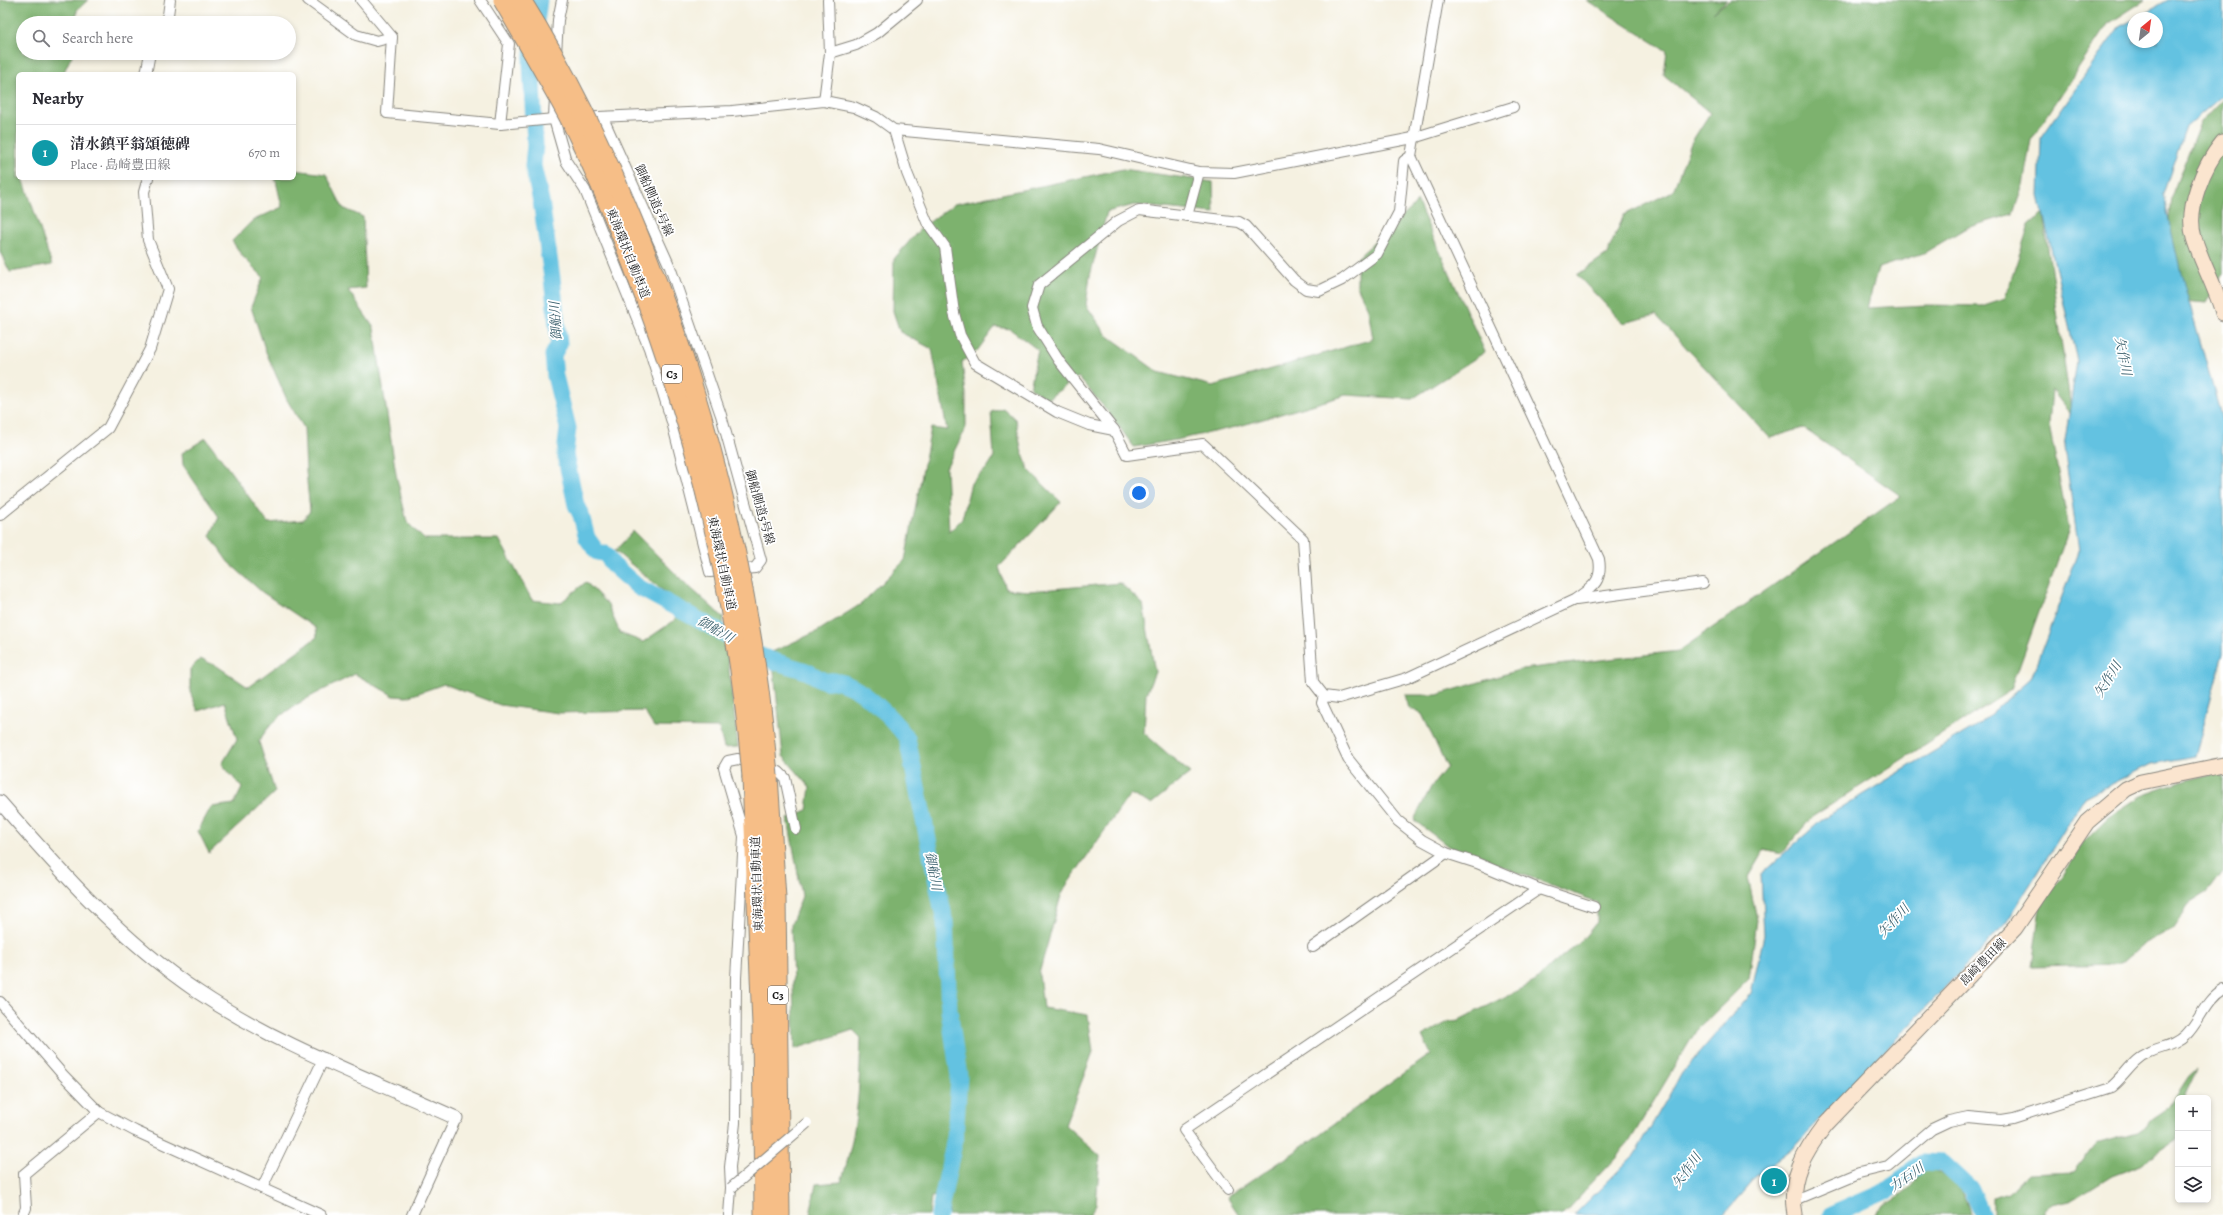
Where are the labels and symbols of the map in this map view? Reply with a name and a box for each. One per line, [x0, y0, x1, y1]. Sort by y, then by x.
north arrow [2127, 12, 2163, 48]
street label: 御船側道5号線 [631, 161, 677, 239]
street label: 東海環状自動車道 [603, 205, 653, 301]
water label: 御船川 [546, 299, 565, 341]
water label: 矢作川 [2111, 335, 2136, 379]
road number: C3 [662, 365, 682, 383]
street label: 御船側道5号線 [742, 468, 778, 546]
your location [1129, 483, 1149, 503]
street label: 東海環状自動車道 [704, 514, 740, 612]
water label: 御船川 [695, 612, 739, 648]
water label: 矢作川 [2090, 657, 2126, 700]
street label: 東海環状自動車道 [747, 836, 767, 932]
water label: 御船川 [921, 850, 946, 894]
water label: 矢作川 [1874, 899, 1914, 940]
street label: 島崎豊田線 [1956, 935, 2010, 989]
road number: C3 [768, 986, 788, 1004]
water label: 矢作川 [1668, 1148, 1706, 1191]
water label: 力石川 [1885, 1158, 1929, 1196]
pin: 1 [1761, 1166, 1787, 1196]

